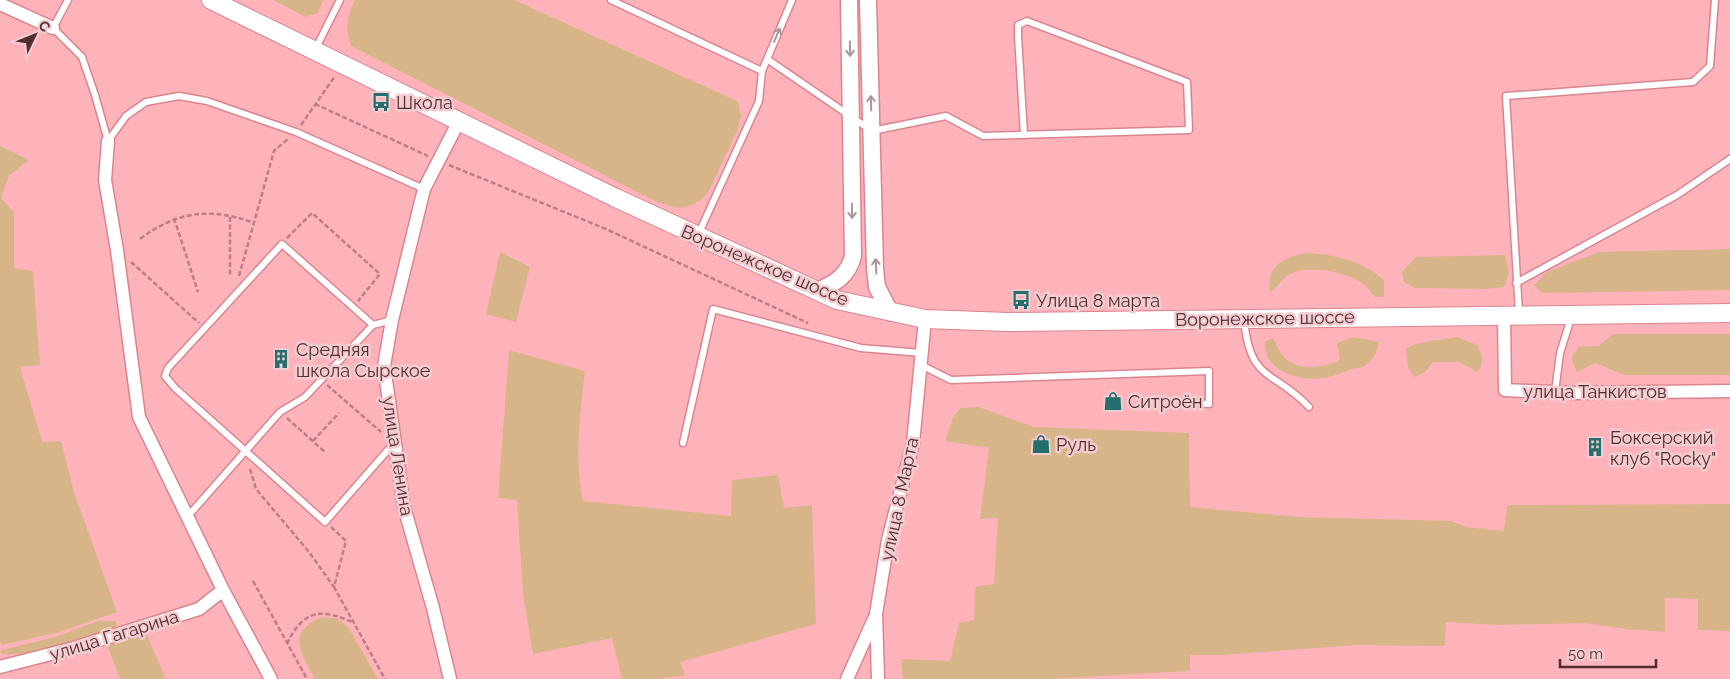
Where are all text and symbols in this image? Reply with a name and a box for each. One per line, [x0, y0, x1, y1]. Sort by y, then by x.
north arrow [10, 10, 60, 60]
text: С [35, 17, 54, 35]
one-way arrow [773, 28, 783, 43]
one-way arrow [845, 40, 855, 56]
bus stop icon: Школа [370, 91, 392, 113]
place label: Школа [396, 92, 453, 113]
one-way arrow [867, 96, 876, 112]
one-way arrow [848, 203, 857, 219]
street label: Воронежское шоссе [678, 220, 852, 310]
one-way arrow [871, 258, 880, 274]
bus stop icon: Улица 8 марта [1010, 289, 1032, 311]
place label: Улица 8 марта [1036, 290, 1160, 311]
street label: Воронежское шоссе [1175, 306, 1355, 330]
place label: Средняя школа Сырское [296, 339, 431, 381]
building icon: Средняя школа Сырское [270, 348, 292, 370]
street label: улица Танкистов [1523, 381, 1667, 402]
shop icon: Ситроён [1102, 390, 1124, 412]
place label: Ситроён [1128, 391, 1203, 412]
street label: улица Ленина [378, 395, 418, 517]
place label: Боксерский клуб "Rocky" [1610, 427, 1716, 469]
shop icon: Руль [1030, 433, 1052, 455]
place label: Руль [1056, 434, 1096, 455]
street label: улица 8 Марта [876, 435, 922, 563]
building icon: Боксерский клуб "Rocky" [1584, 436, 1606, 458]
street label: улица Гагарина [47, 605, 181, 665]
scale bar [1560, 636, 1656, 668]
text: 50 m [1568, 645, 1603, 663]

